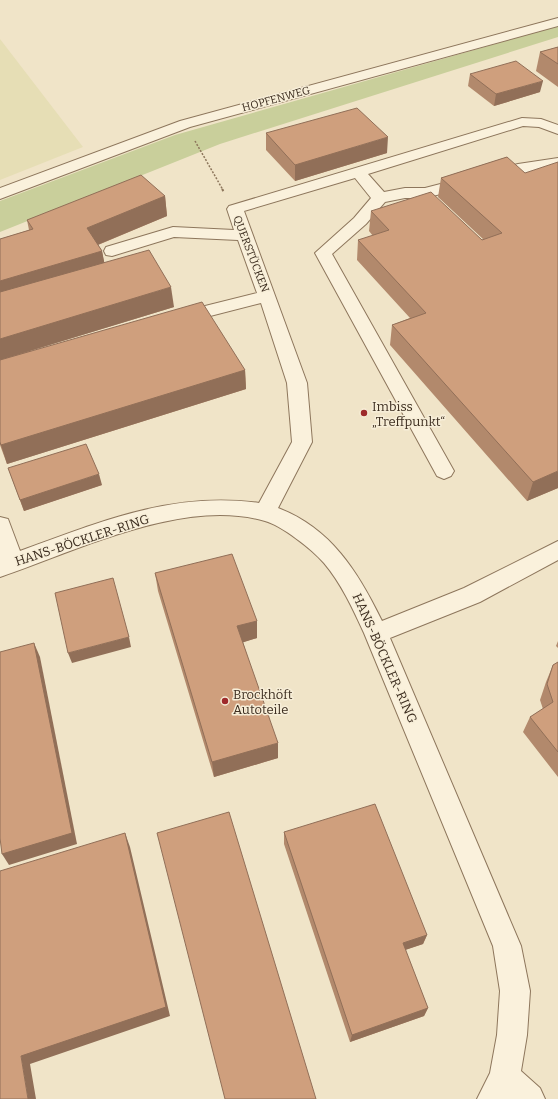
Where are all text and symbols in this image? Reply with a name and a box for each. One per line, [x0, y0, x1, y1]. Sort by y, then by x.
street label: HOPFENWEG [240, 84, 312, 114]
street label: QUERSTÜCKEN [230, 214, 272, 295]
place label: Imbiss „Treffpunkt“ [372, 399, 445, 429]
marker: Imbiss „Treffpunkt“ [359, 408, 369, 418]
street label: HANS-BÖCKLER-RING [13, 511, 151, 569]
street label: HANS-BÖCKLER-RING [350, 591, 421, 726]
place label: Brockhöft Autoteile [233, 687, 293, 717]
marker: Brockhöft Autoteile [220, 696, 230, 706]

